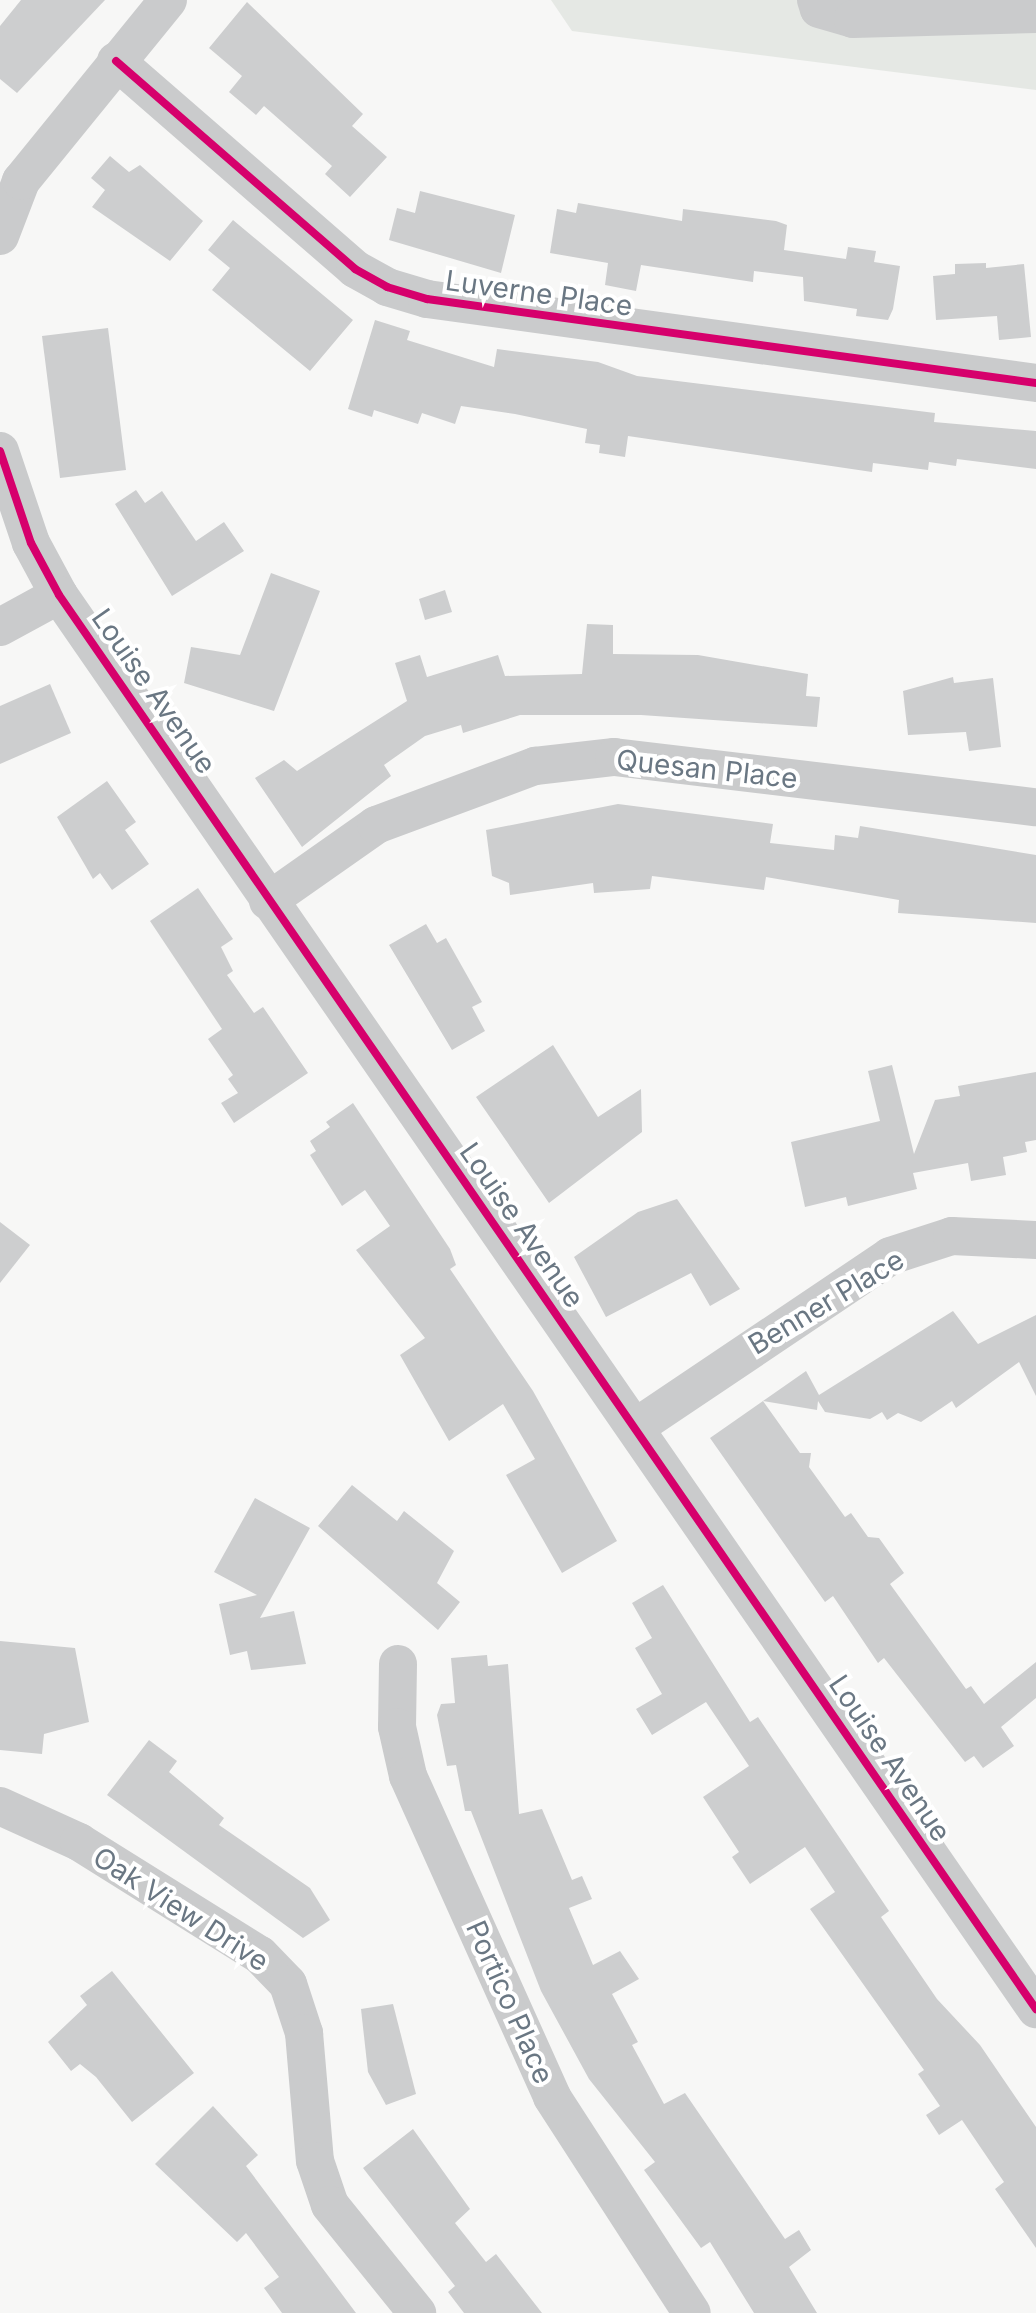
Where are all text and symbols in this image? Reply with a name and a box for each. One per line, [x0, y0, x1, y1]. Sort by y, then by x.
street label: Luverne Place [443, 263, 635, 323]
street label: Louise Avenue [85, 602, 223, 780]
street label: Quesan Place [615, 743, 799, 795]
street label: Louise Avenue [453, 1136, 591, 1314]
street label: Benner Place [742, 1242, 910, 1362]
street label: Louise Avenue [822, 1668, 958, 1848]
street label: Oak View Drive [87, 1840, 275, 1978]
street label: Portico Place [459, 1915, 561, 2089]

